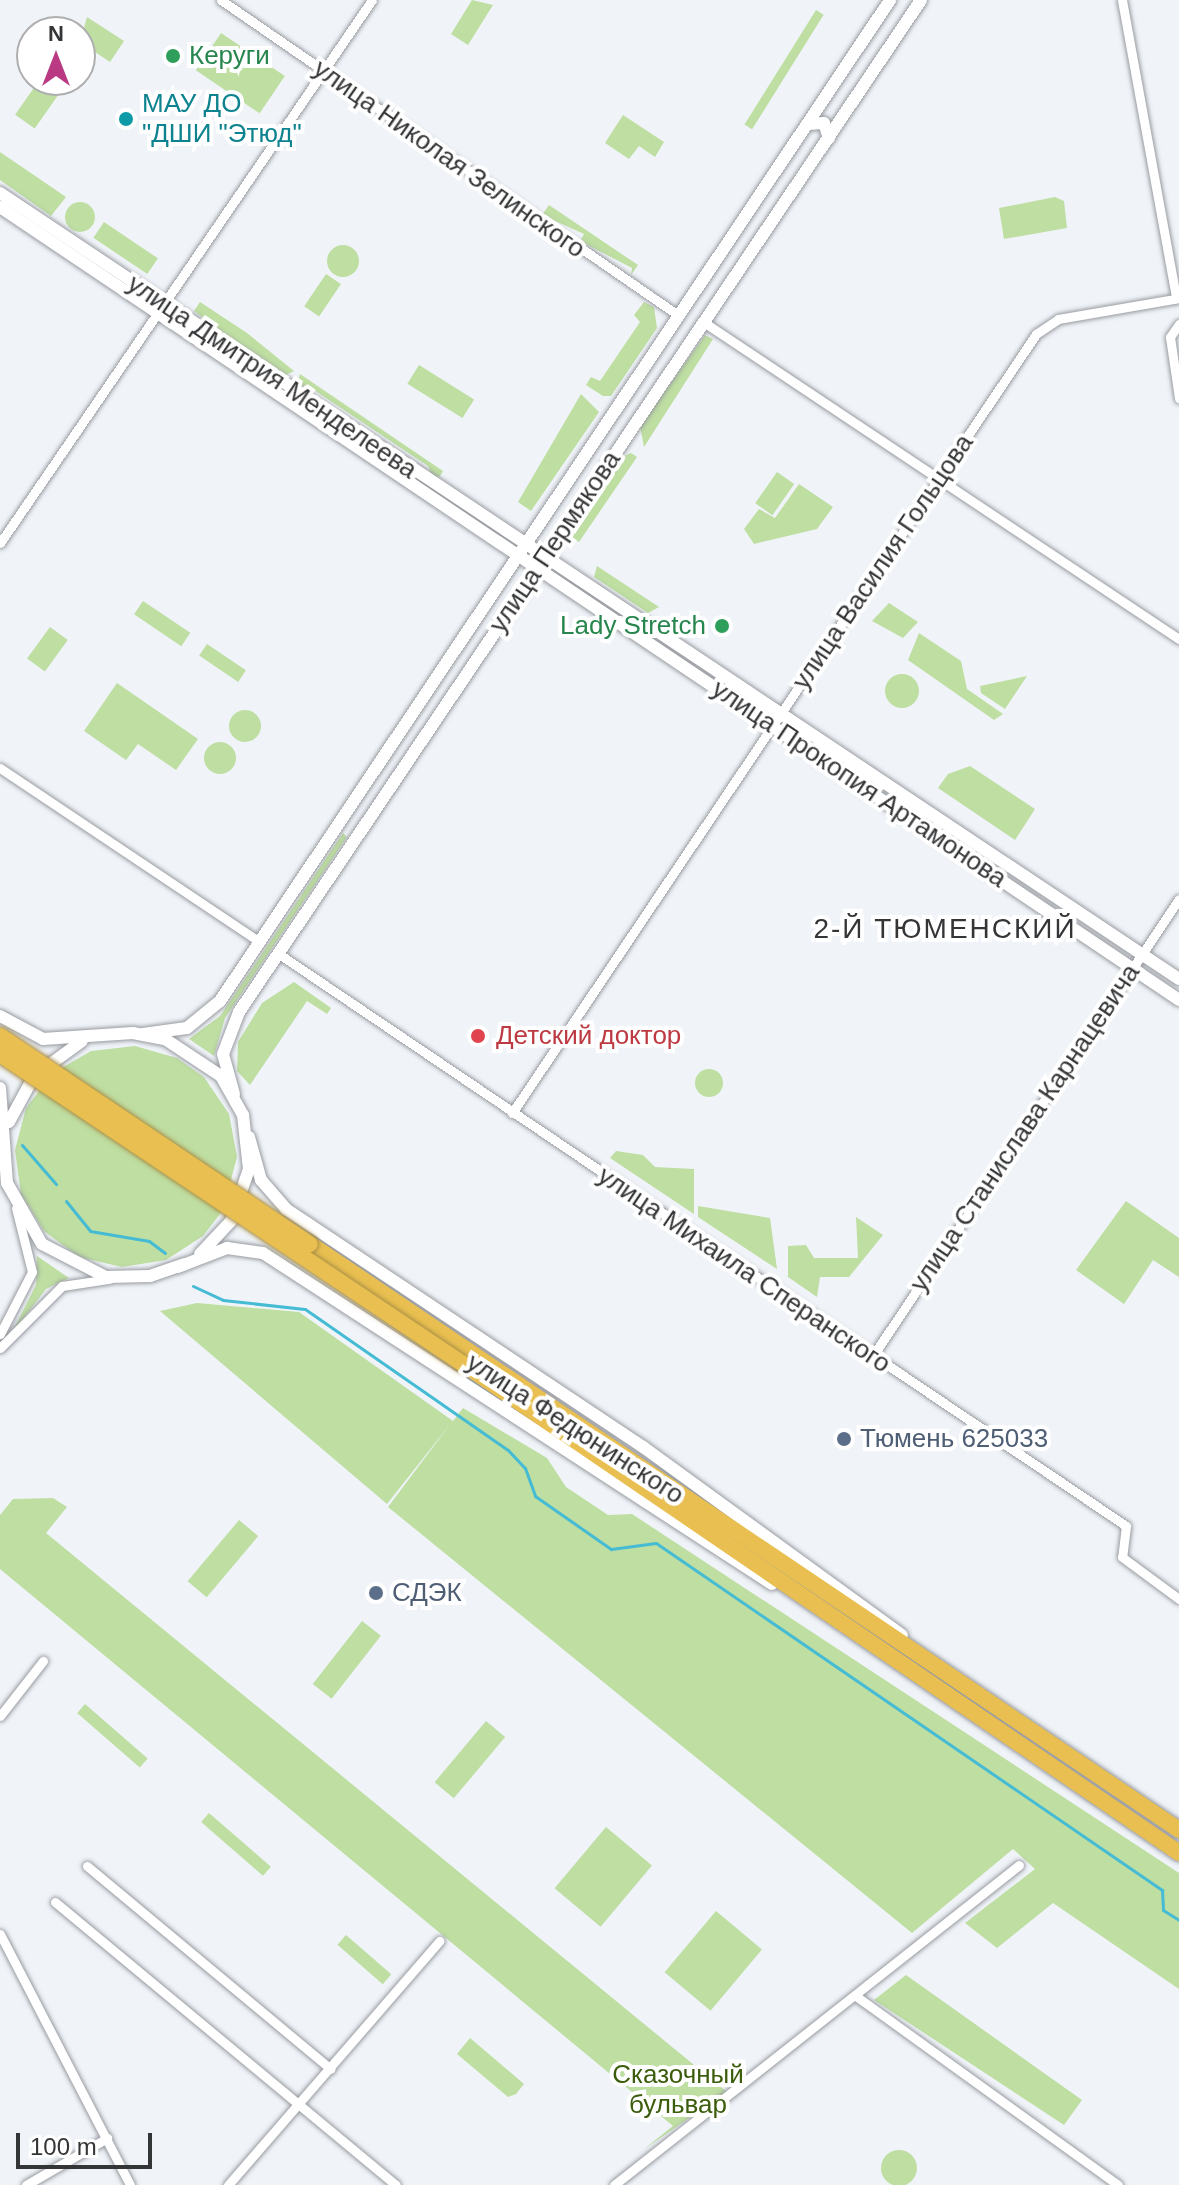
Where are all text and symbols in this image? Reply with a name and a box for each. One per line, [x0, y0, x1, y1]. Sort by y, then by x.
north arrow [16, 16, 96, 96]
text: N [48, 21, 64, 46]
place label: Керуги [189, 40, 270, 72]
marker: Керуги [164, 47, 182, 65]
street label: улица Николая Зелинского [307, 53, 591, 265]
place label: МАУ ДО "ДШИ "Этюд" [142, 88, 302, 150]
marker: МАУ ДО "ДШИ "Этюд" [117, 110, 135, 128]
street label: улица Дмитрия Менделеева [121, 268, 423, 486]
street label: улица Василия Гольцова [786, 429, 980, 695]
street label: улица Пермякова [483, 445, 627, 639]
place label: Lady Stretch [560, 610, 706, 642]
marker: Lady Stretch [713, 617, 731, 635]
street label: улица Прокопия Артамонова [706, 674, 1012, 894]
district label: 2-Й ТЮМЕНСКИЙ [813, 912, 1077, 946]
street label: улица Станислава Карнацевича [903, 958, 1147, 1298]
place label: Детский доктор [496, 1020, 681, 1052]
marker: Детский доктор [467, 1025, 489, 1047]
street label: улица Михаила Сперанского [592, 1160, 896, 1380]
street label: улица Федюнинского [461, 1347, 689, 1511]
place label: Тюмень 625033 [860, 1423, 1048, 1455]
marker: Тюмень 625033 [835, 1430, 853, 1448]
place label: СДЭК [392, 1577, 462, 1609]
marker: СДЭК [367, 1584, 385, 1602]
park label: Сказочный бульвар [612, 2059, 744, 2120]
scale bar [20, 2117, 156, 2167]
text: 100 m [30, 2133, 97, 2160]

